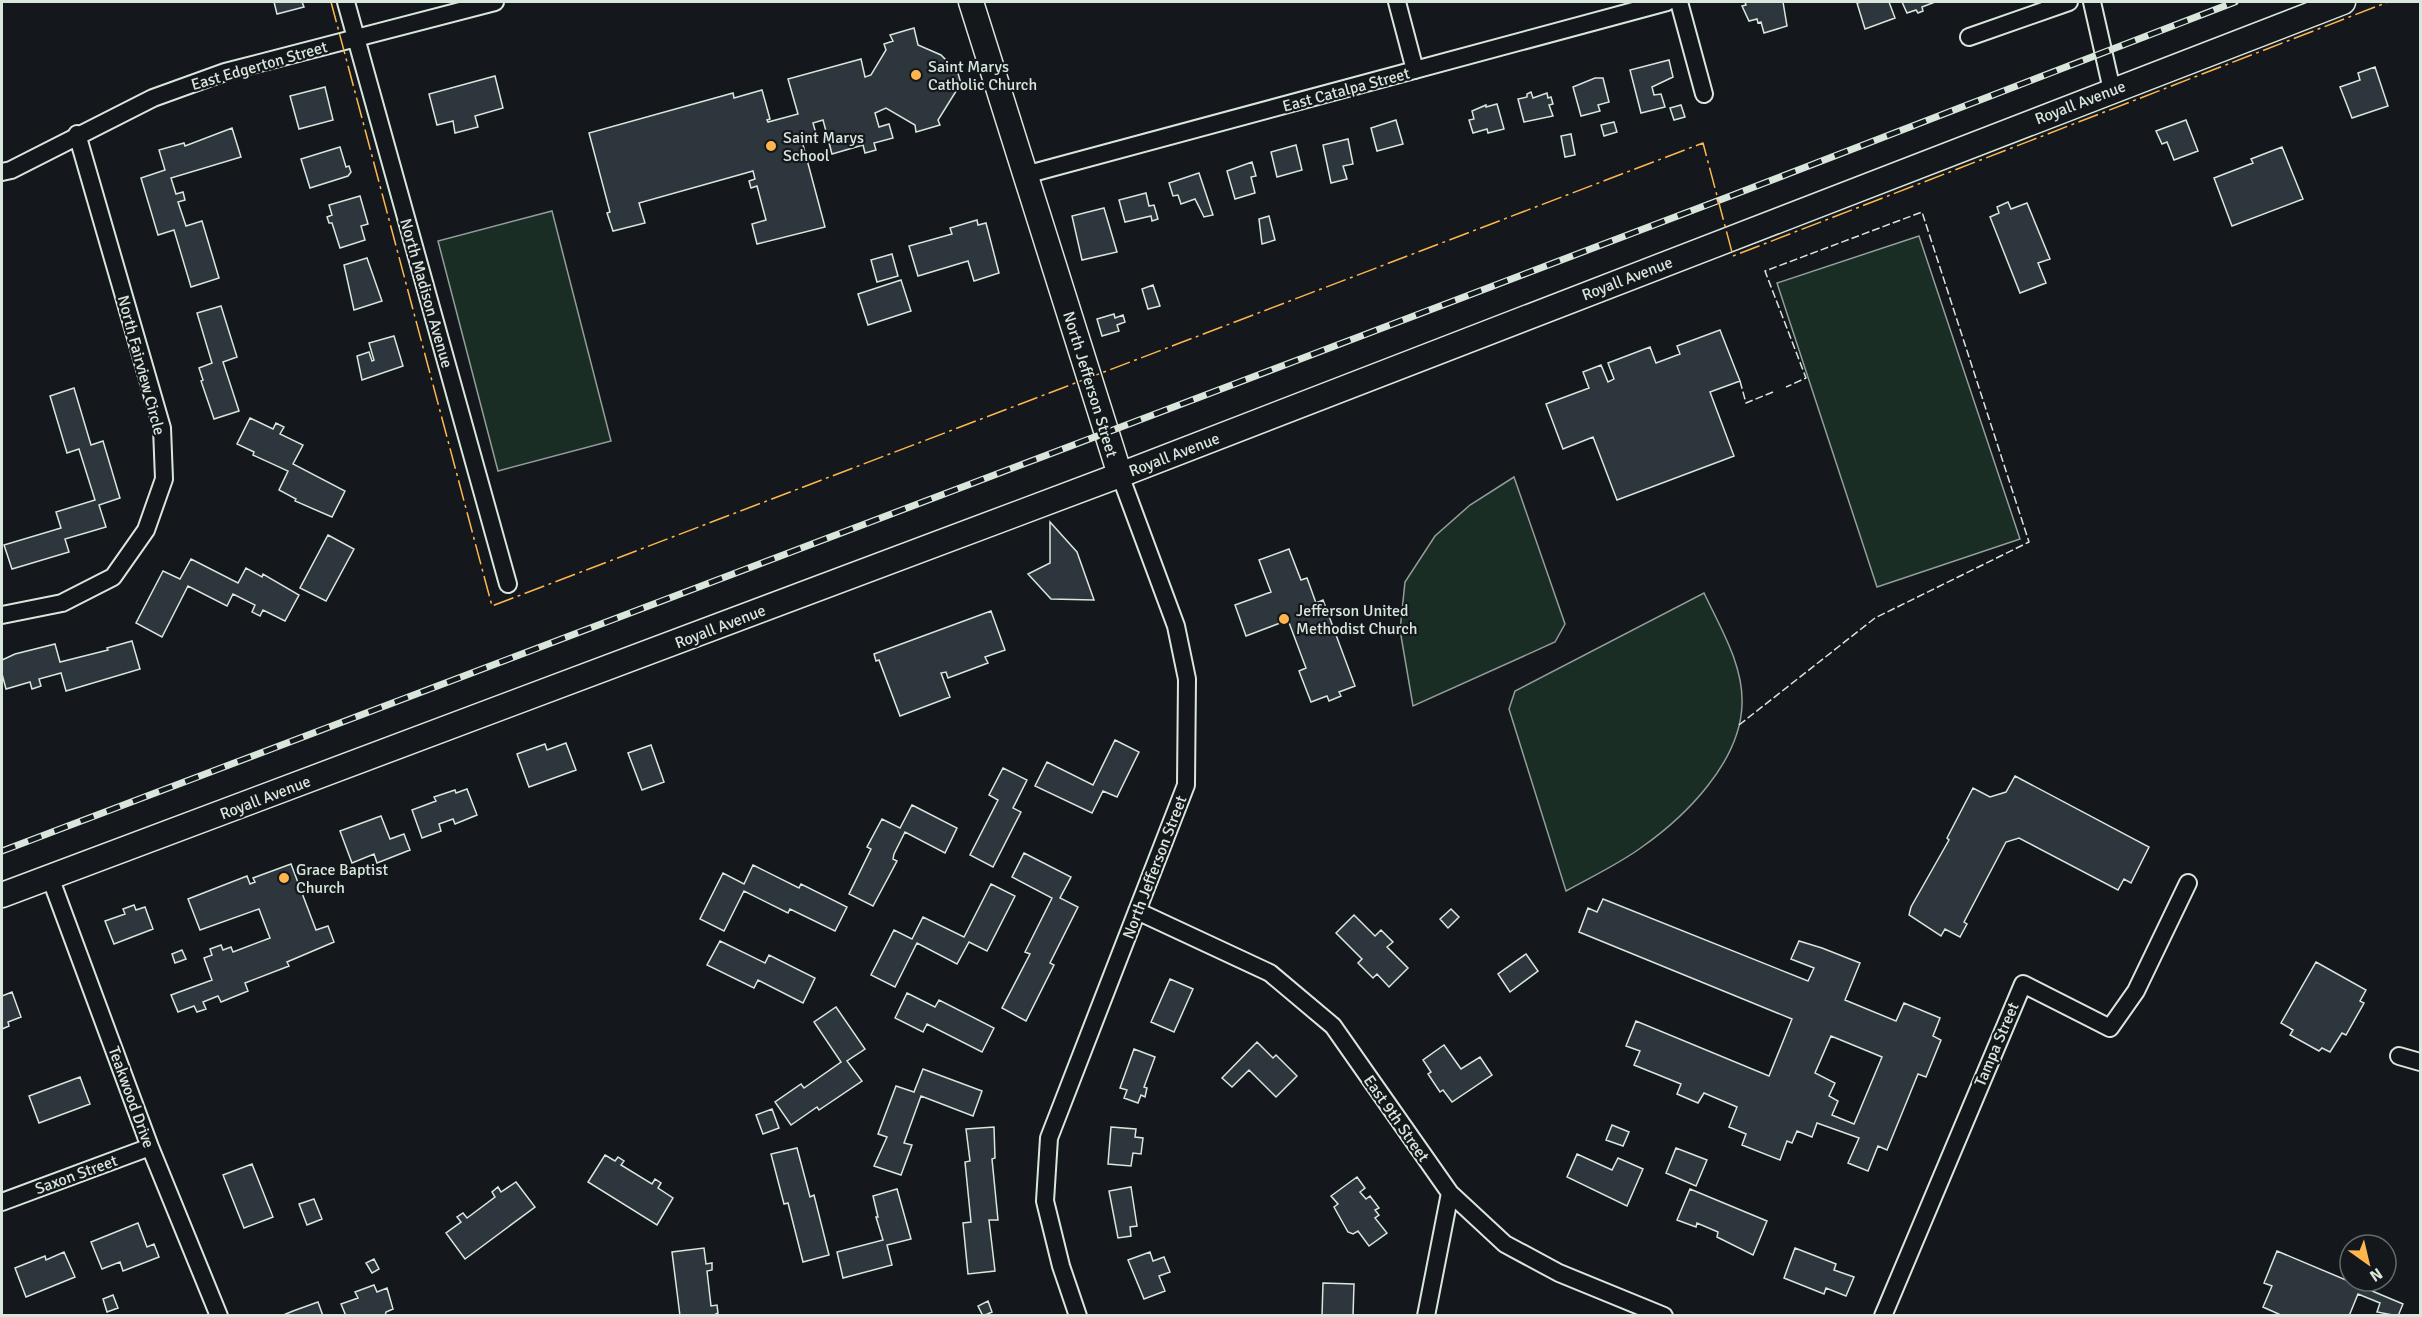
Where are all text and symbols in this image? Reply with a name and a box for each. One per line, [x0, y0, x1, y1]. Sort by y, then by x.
street label: East Edgerton Street [189, 37, 330, 95]
place label: Saint Marys Catholic Church [928, 57, 1037, 95]
street label: East Catalpa Street [1280, 63, 1412, 117]
marker: Saint Marys Catholic Church [909, 68, 923, 82]
street label: Royall Avenue [2032, 76, 2129, 129]
place label: Saint Marys School [783, 128, 864, 166]
marker: Saint Marys School [764, 139, 778, 153]
street label: North Madison Avenue [395, 216, 457, 370]
street label: Royall Avenue [1579, 252, 1676, 305]
street label: North Fairview Circle [113, 293, 169, 437]
street label: North Jefferson Street [1058, 309, 1122, 460]
street label: Royall Avenue [1126, 428, 1223, 481]
street label: Royall Avenue [672, 600, 769, 653]
place label: Jefferson United Methodist Church [1296, 601, 1417, 639]
marker: Jefferson United Methodist Church [1277, 612, 1291, 626]
street label: Royall Avenue [217, 771, 314, 824]
street label: North Jefferson Street [1118, 793, 1192, 942]
place label: Grace Baptist Church [296, 860, 388, 898]
marker: Grace Baptist Church [277, 871, 291, 885]
street label: Tampa Street [1970, 999, 2024, 1089]
street label: Teakwood Drive [103, 1044, 159, 1151]
street label: East 9th Street [1359, 1071, 1434, 1166]
street label: Saxon Street [32, 1151, 121, 1199]
north arrow [2338, 1233, 2398, 1293]
text: N [2366, 1263, 2386, 1286]

